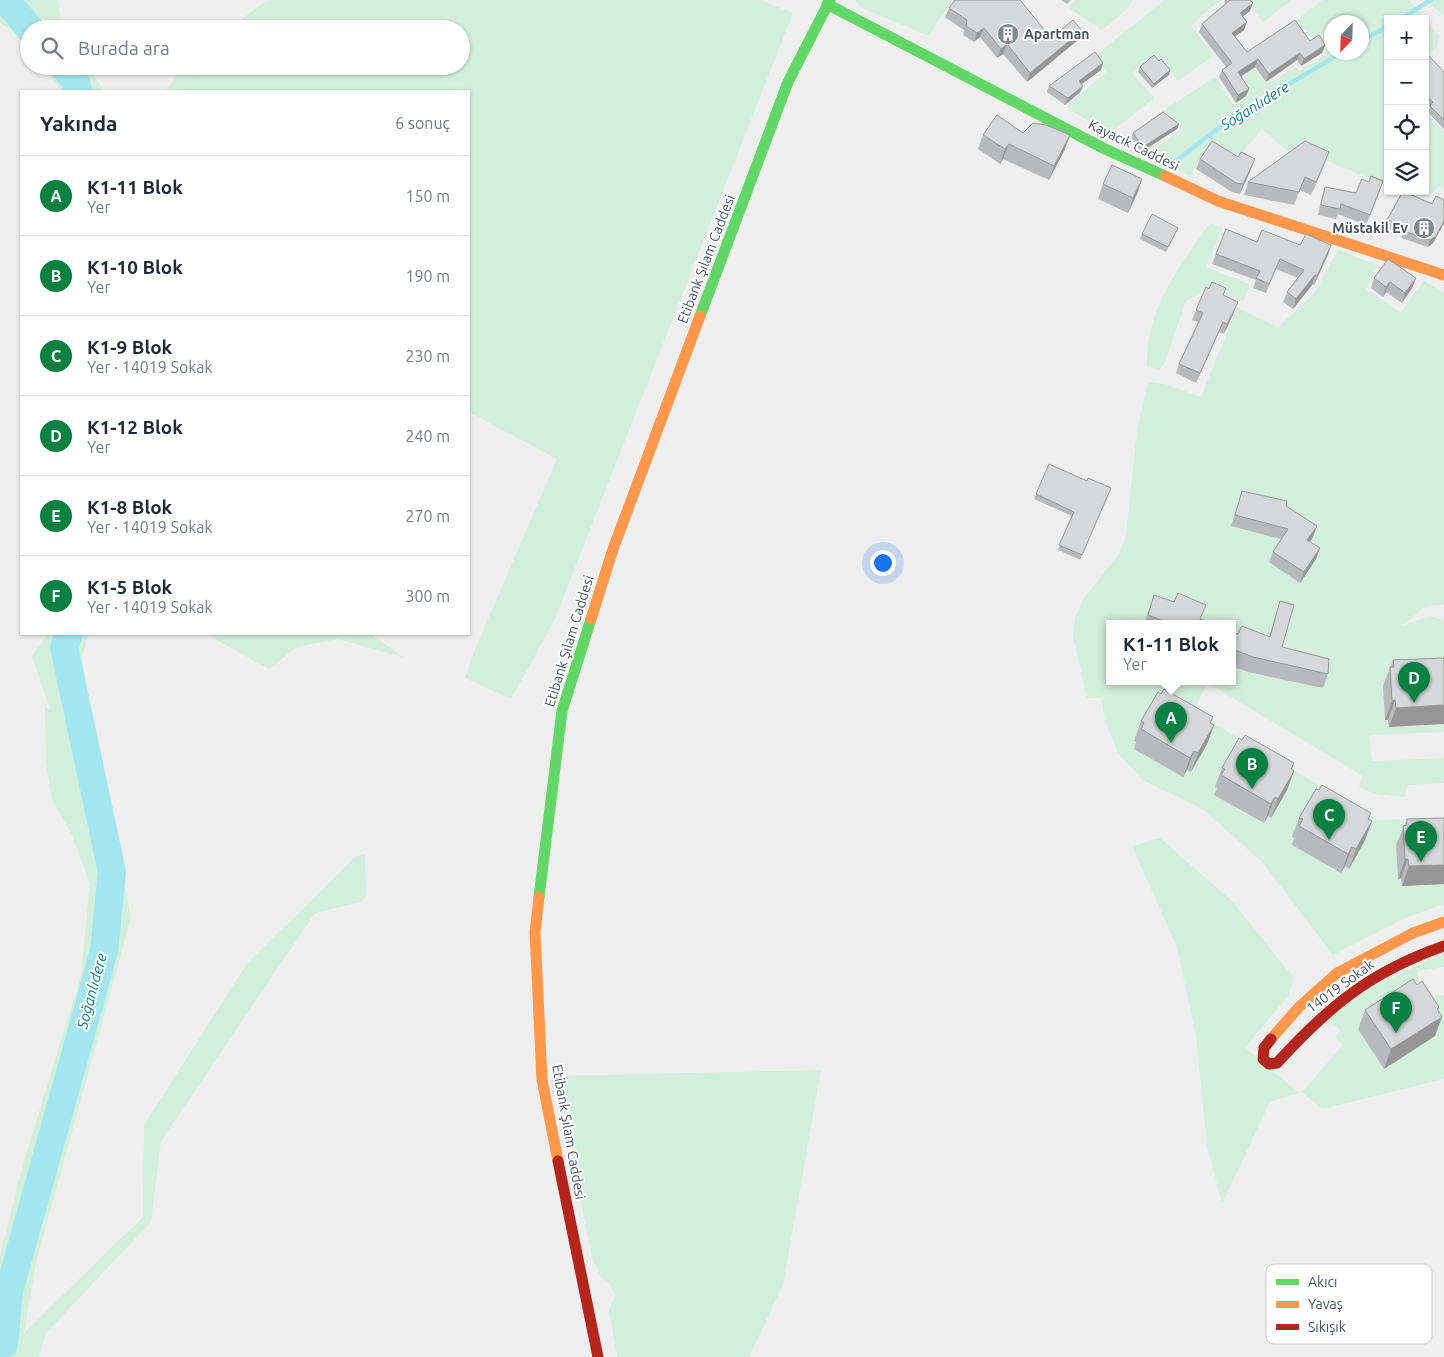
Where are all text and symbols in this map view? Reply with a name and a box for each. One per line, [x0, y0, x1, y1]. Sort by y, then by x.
north arrow [1324, 15, 1369, 60]
map controls [1384, 15, 1429, 195]
button: + [1384, 15, 1429, 60]
search box [20, 20, 470, 75]
building icon: Apartman [996, 22, 1020, 46]
place label: Apartman [1024, 26, 1089, 42]
icon: search [38, 34, 66, 62]
text: Burada ara [78, 37, 170, 59]
button: − [1384, 60, 1429, 105]
water label: Soğanlıdere [1217, 78, 1292, 134]
button: locate [1384, 105, 1429, 150]
text: Yakında [40, 111, 117, 135]
text: 6 sonuç [395, 114, 450, 132]
street label: Kayacık Caddesi [1086, 116, 1182, 174]
button: layers [1384, 150, 1429, 195]
text: K1-11 Blok [87, 176, 183, 198]
text: A [50, 187, 62, 205]
text: 150 m [405, 187, 450, 205]
street label: Etibank Şılam Caddesi [674, 192, 738, 326]
text: Yer [87, 198, 110, 216]
building icon: Müstakil Ev [1412, 216, 1436, 240]
place label: Müstakil Ev [1332, 220, 1409, 236]
text: K1-10 Blok [87, 256, 183, 278]
text: B [51, 267, 61, 285]
text: 190 m [405, 267, 450, 285]
text: Yer [87, 278, 110, 296]
text: K1-9 Blok [87, 336, 172, 358]
text: C [51, 347, 61, 365]
text: 230 m [405, 347, 450, 365]
text: Yer · 14019 Sokak [87, 358, 213, 376]
text: K1-12 Blok [87, 416, 183, 438]
text: D [50, 427, 62, 445]
text: 240 m [405, 427, 450, 445]
text: Yer [87, 438, 110, 456]
text: K1-8 Blok [87, 496, 172, 518]
text: E [51, 507, 61, 525]
text: 270 m [405, 507, 450, 525]
text: Yer · 14019 Sokak [87, 518, 213, 536]
your location [870, 550, 896, 576]
street label: Etibank Şılam Caddesi [541, 573, 597, 709]
text: K1-5 Blok [87, 576, 172, 598]
text: F [52, 587, 61, 605]
text: 300 m [405, 587, 450, 605]
text: Yer · 14019 Sokak [87, 598, 213, 616]
popup [1106, 620, 1236, 685]
text: K1-11 Blok [1123, 633, 1219, 655]
text: Yer [1123, 655, 1146, 673]
pin: D [1398, 662, 1430, 703]
pin: A [1155, 702, 1187, 743]
pin: B [1236, 748, 1268, 789]
pin: C [1313, 799, 1345, 840]
pin: E [1405, 821, 1437, 862]
water label: Soğanlıdere [73, 951, 110, 1031]
street label: 14019 Sokak [1303, 956, 1377, 1016]
pin: F [1380, 992, 1412, 1033]
street label: Etibank Şılam Caddesi [549, 1063, 589, 1201]
legend [1266, 1264, 1432, 1344]
text: Akıcı [1308, 1274, 1337, 1290]
text: Yavaş [1308, 1296, 1343, 1312]
text: Sıkışık [1308, 1319, 1346, 1335]

